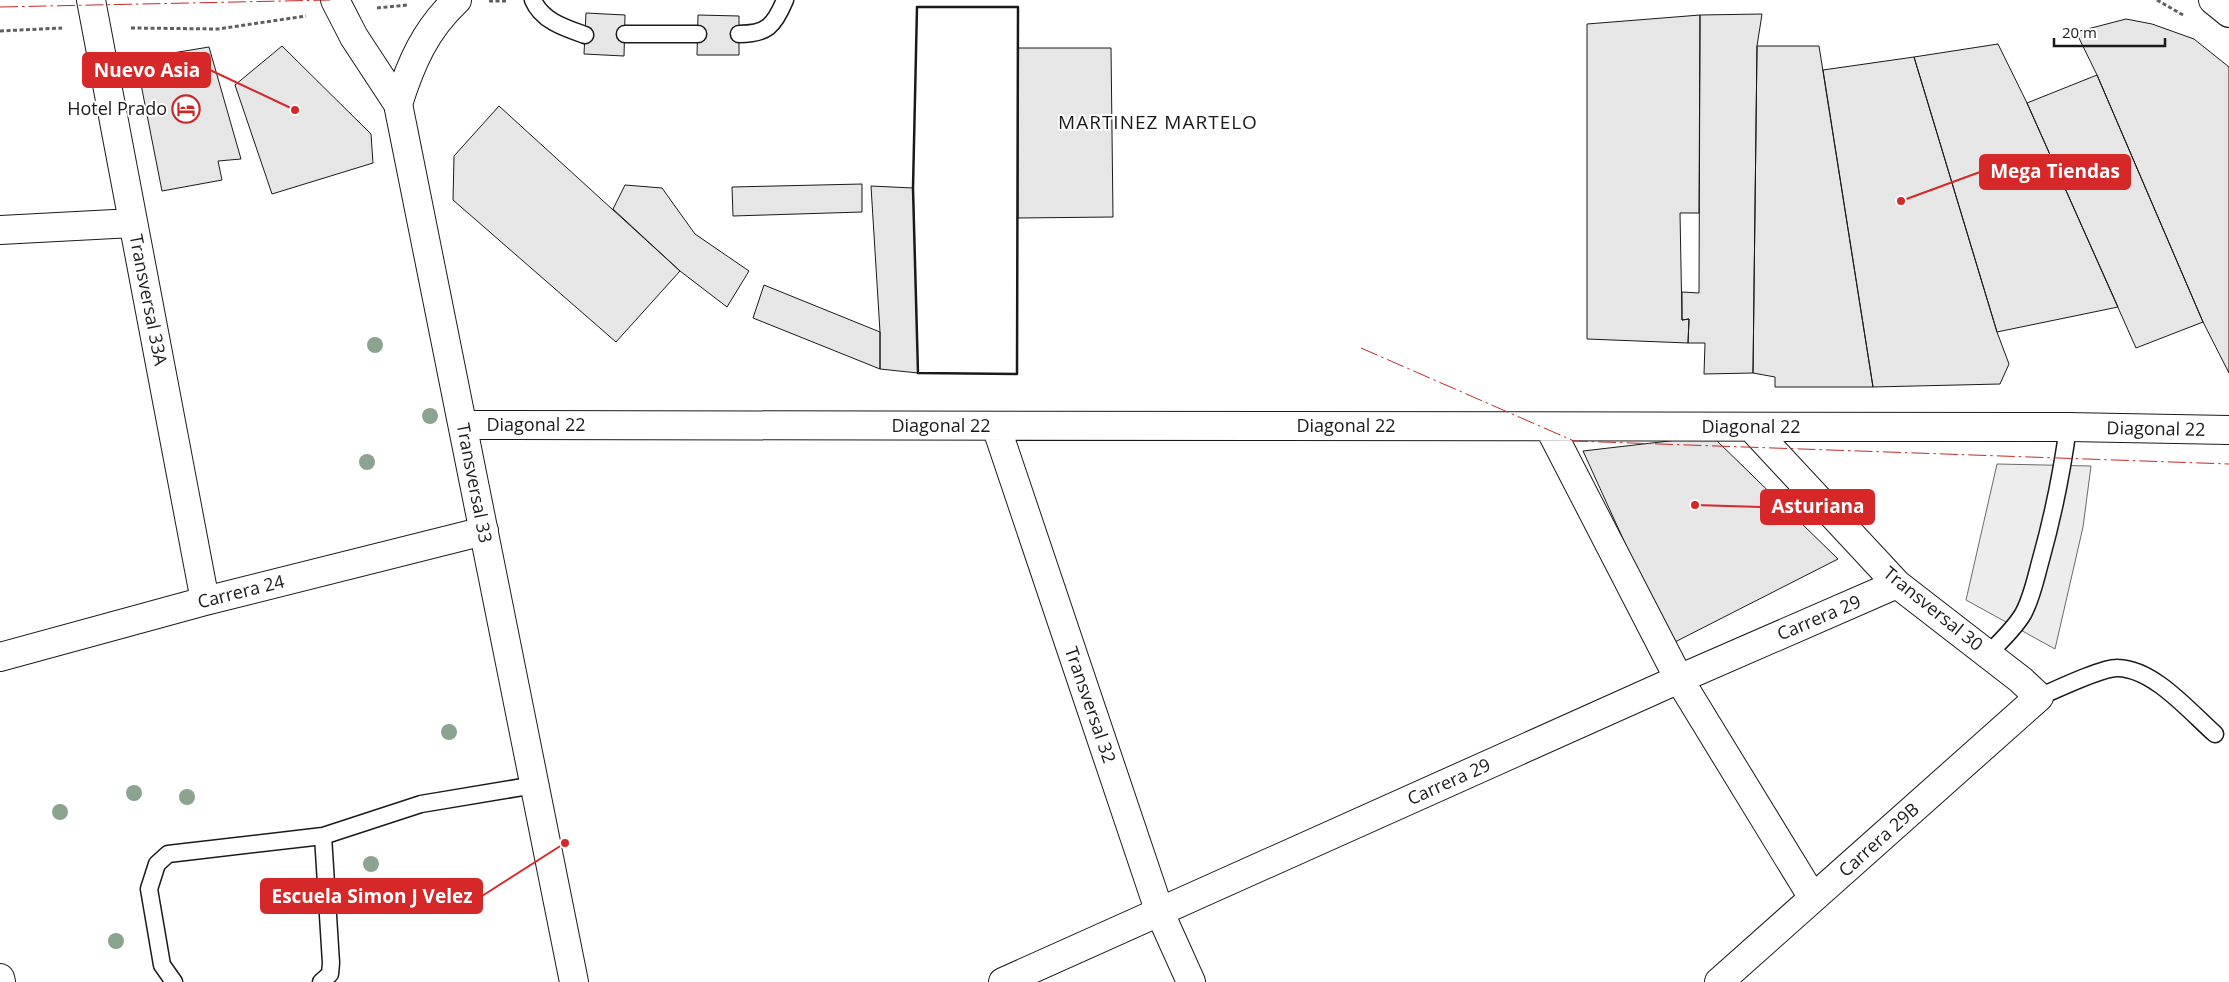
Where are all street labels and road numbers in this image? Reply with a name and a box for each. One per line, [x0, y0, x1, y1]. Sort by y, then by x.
street label: Transversal 33A [125, 232, 174, 368]
street label: Diagonal 22 [486, 412, 586, 436]
street label: Diagonal 22 [891, 413, 991, 437]
street label: Diagonal 22 [1296, 413, 1396, 437]
street label: Diagonal 22 [1701, 414, 1801, 438]
street label: Diagonal 22 [2106, 415, 2206, 441]
street label: Transversal 33 [452, 421, 498, 545]
street label: Transversal 30 [1879, 561, 1988, 656]
street label: Carrera 24 [195, 569, 287, 613]
street label: Carrera 29 [1773, 589, 1864, 645]
street label: Transversal 32 [1060, 643, 1122, 766]
street label: Carrera 29 [1403, 752, 1494, 810]
street label: Carrera 29B [1833, 797, 1924, 882]

